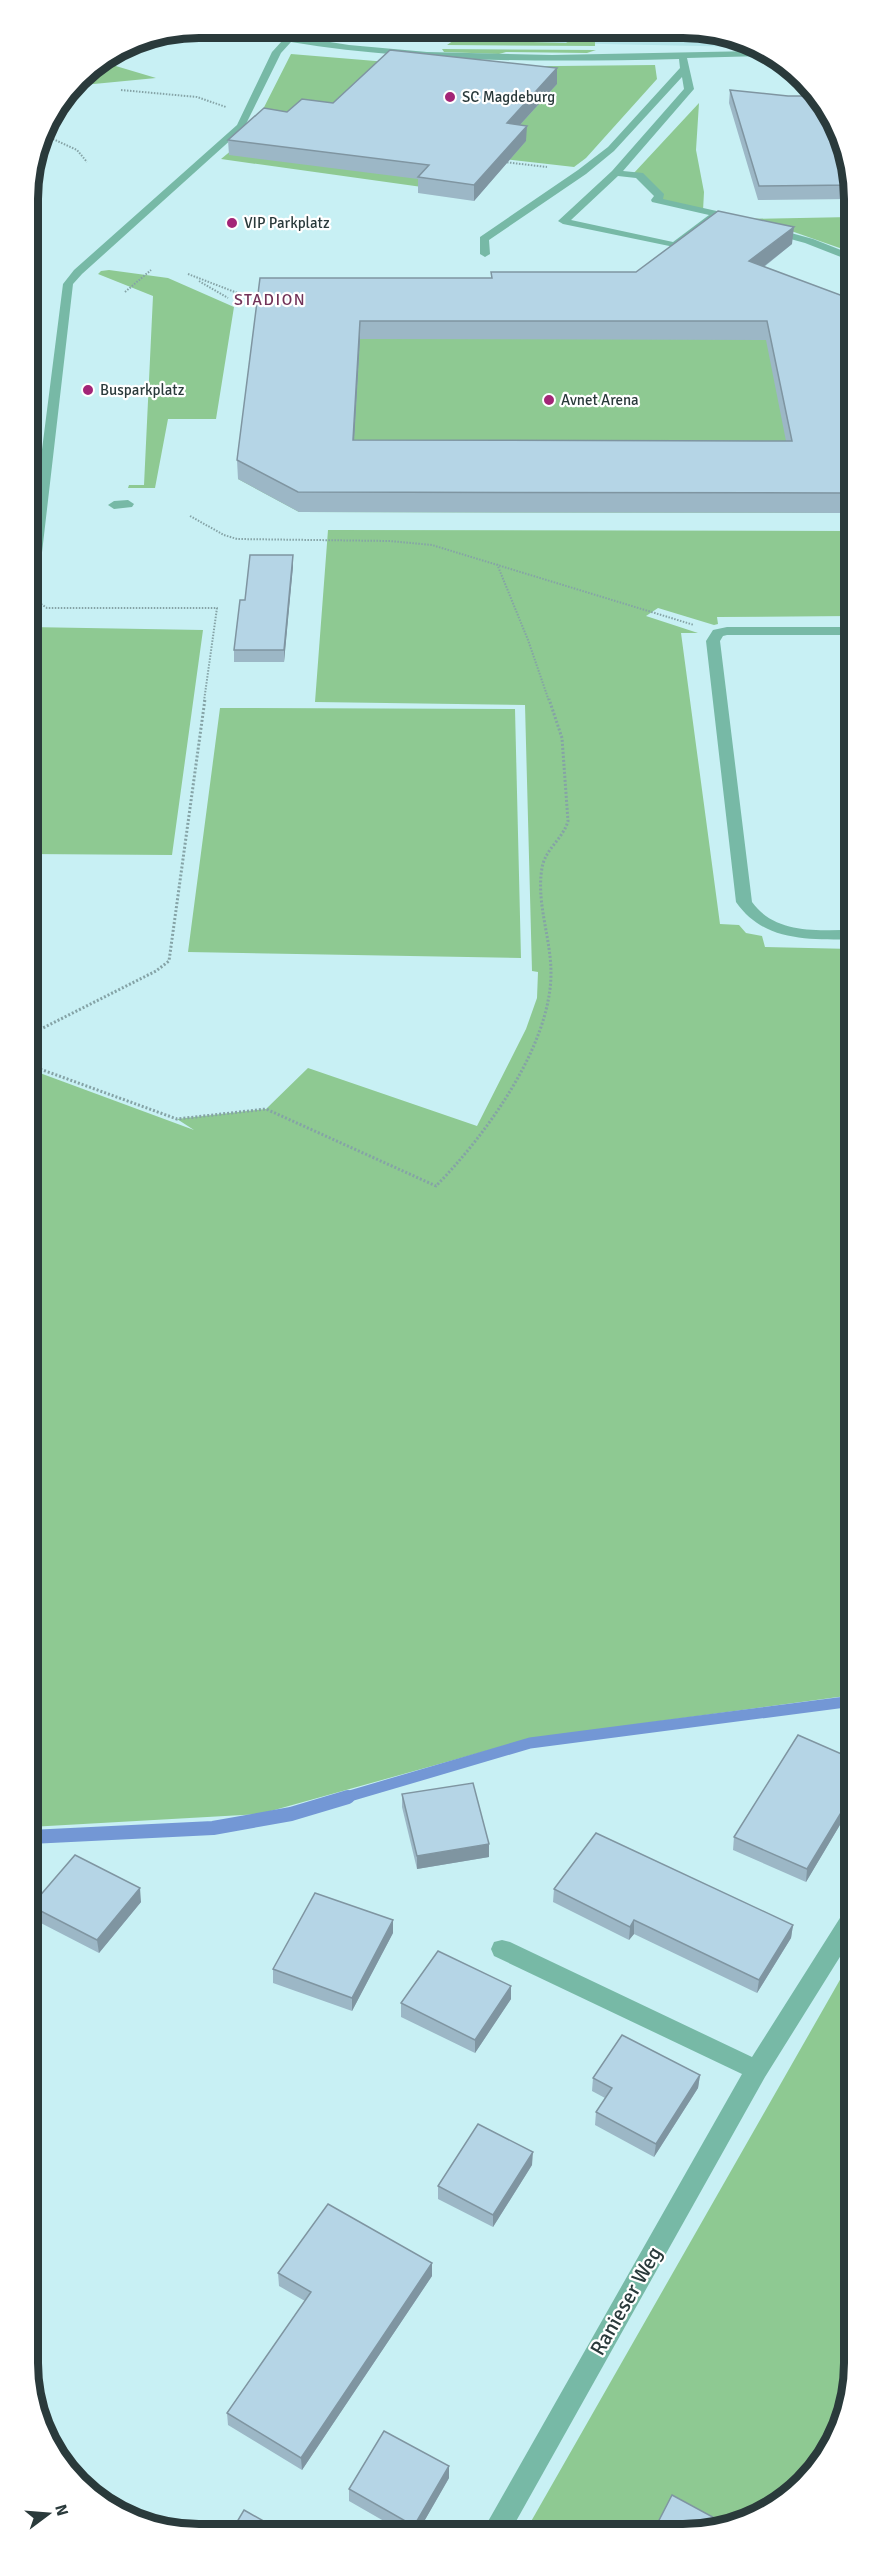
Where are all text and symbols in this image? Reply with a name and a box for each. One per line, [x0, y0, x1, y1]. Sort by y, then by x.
place label: SC Magdeburg [462, 88, 555, 106]
marker: SC Magdeburg [443, 90, 457, 104]
place label: VIP Parkplatz [244, 214, 330, 232]
marker: VIP Parkplatz [225, 216, 239, 230]
district label: STADION [234, 290, 306, 310]
place label: Busparkplatz [100, 381, 185, 399]
marker: Busparkplatz [81, 383, 95, 397]
place label: Avnet Arena [561, 391, 639, 409]
marker: Avnet Arena [542, 393, 556, 407]
street label: Ranieser Weg [584, 2242, 668, 2360]
north arrow [18, 2484, 78, 2544]
text: N [50, 2502, 73, 2518]

